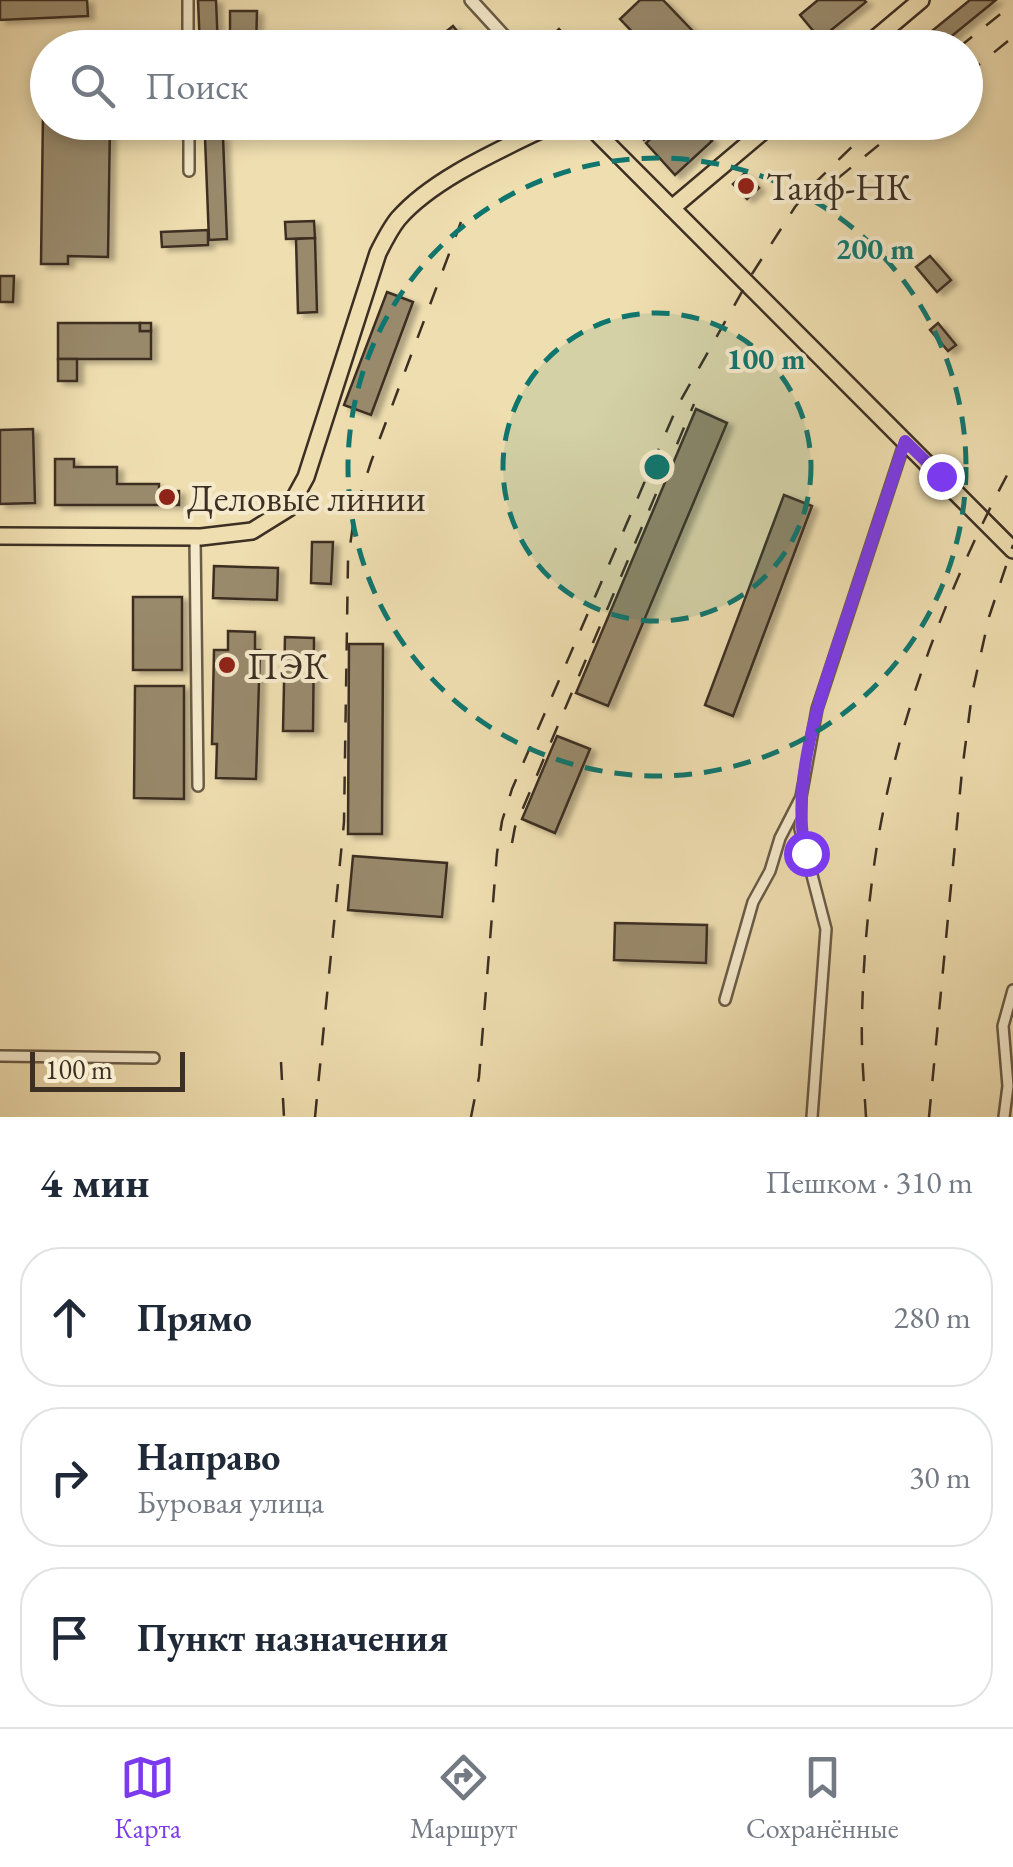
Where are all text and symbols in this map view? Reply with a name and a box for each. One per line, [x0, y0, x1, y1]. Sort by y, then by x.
search box [30, 30, 983, 140]
icon: search [65, 58, 120, 113]
text: Поиск [145, 61, 248, 110]
place label: Таиф-НК [766, 162, 912, 211]
marker: Таиф-НК [735, 175, 757, 197]
text: 200 m [836, 229, 914, 268]
text: 100 m [727, 339, 805, 378]
centre of rings [639, 449, 675, 485]
route end [919, 454, 965, 500]
place label: Деловые линии [187, 473, 426, 522]
marker: Деловые линии [156, 486, 178, 508]
place label: ПЭК [247, 641, 329, 690]
marker: ПЭК [216, 654, 238, 676]
route start [784, 831, 830, 877]
scale bar [30, 1047, 185, 1092]
text: 100 m [45, 1051, 113, 1087]
text: 4 мин [40, 1155, 149, 1210]
text: Пешком · 310 m [765, 1161, 973, 1203]
icon: ahead [42, 1290, 97, 1345]
text: Прямо [137, 1293, 252, 1342]
text: 280 m [894, 1296, 971, 1338]
text: Направо [137, 1432, 280, 1481]
icon: right [42, 1450, 97, 1505]
text: 30 m [909, 1456, 971, 1498]
text: Буровая улица [137, 1481, 324, 1523]
icon: arrive [42, 1610, 97, 1665]
text: Пункт назначения [137, 1613, 448, 1662]
tab: Карта [114, 1750, 181, 1846]
tab: Маршрут [410, 1750, 517, 1846]
tab: Сохранённые [746, 1750, 899, 1846]

